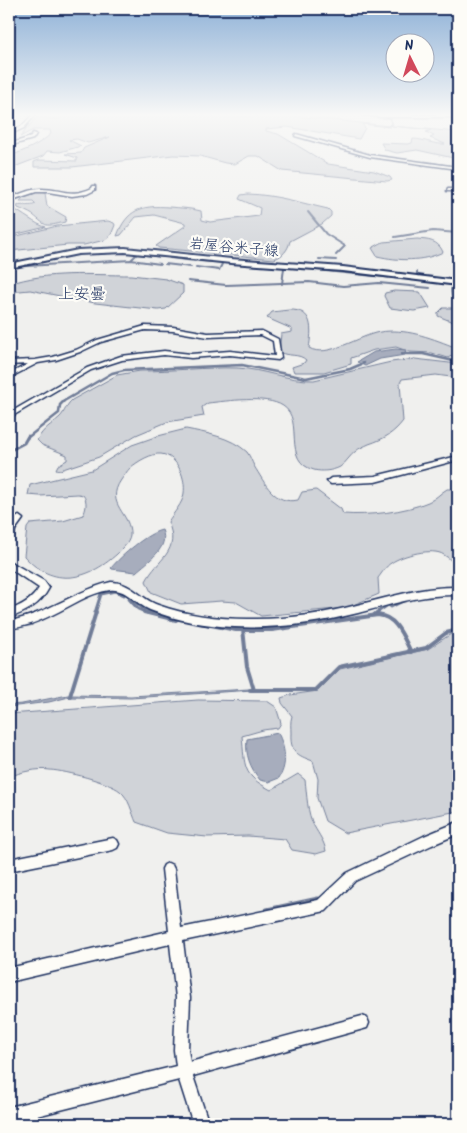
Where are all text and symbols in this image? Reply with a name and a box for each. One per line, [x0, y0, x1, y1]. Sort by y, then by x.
north arrow [384, 32, 434, 82]
text: N [404, 35, 414, 57]
street label: 岩屋谷米子線 [188, 232, 280, 264]
district label: 上安曇 [58, 282, 106, 307]

